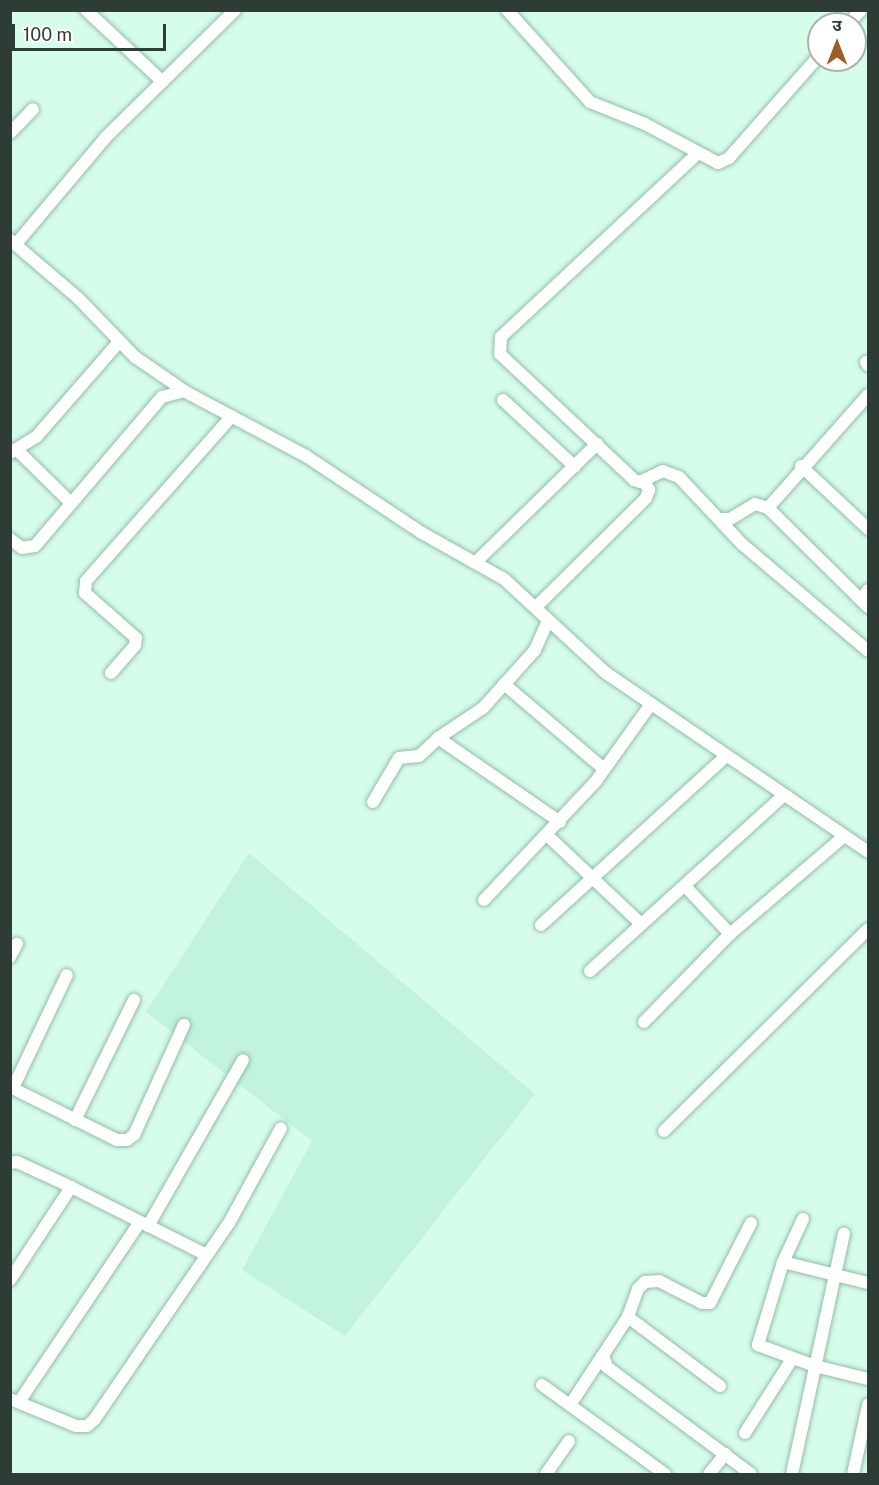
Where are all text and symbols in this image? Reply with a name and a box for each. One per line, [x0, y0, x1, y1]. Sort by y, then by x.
scale bar [15, 12, 170, 50]
north arrow [807, 12, 867, 72]
text: उ [832, 16, 842, 35]
text: 100 m [23, 24, 72, 45]

